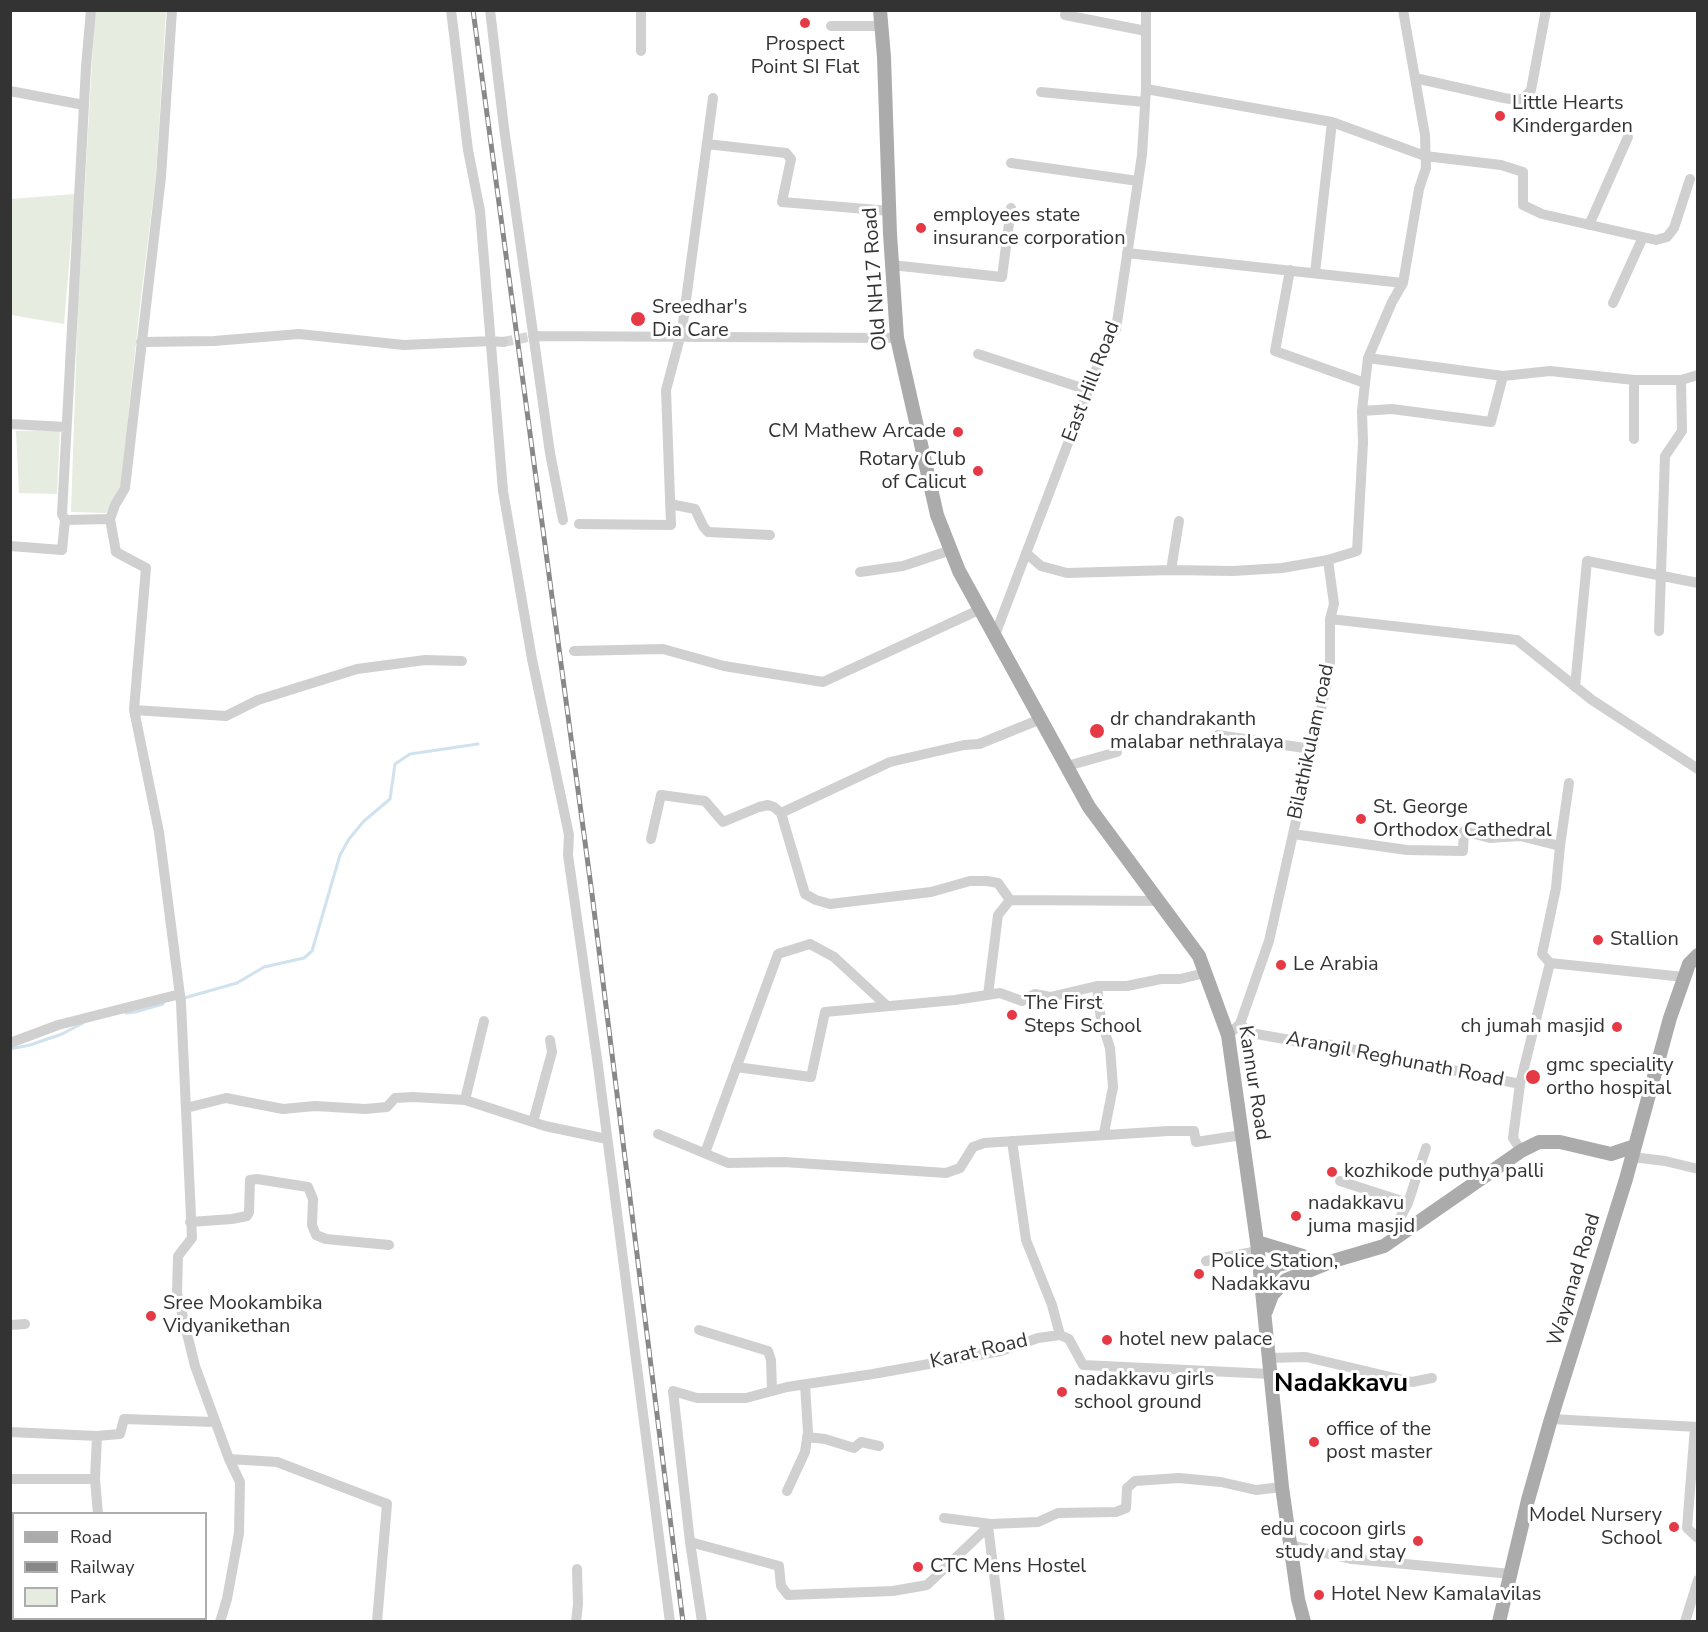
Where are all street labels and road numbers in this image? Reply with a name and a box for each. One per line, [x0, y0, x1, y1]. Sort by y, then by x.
street label: Old NH17 Road [859, 207, 893, 351]
street label: East Hill Road [1058, 318, 1126, 446]
street label: Bilathikulam road [1284, 662, 1340, 822]
street label: Kannur Road [1232, 1024, 1274, 1142]
street label: Arangil Reghunath Road [1284, 1027, 1506, 1093]
street label: Wayanad Road [1543, 1211, 1607, 1349]
street label: Karat Road [928, 1329, 1030, 1375]

